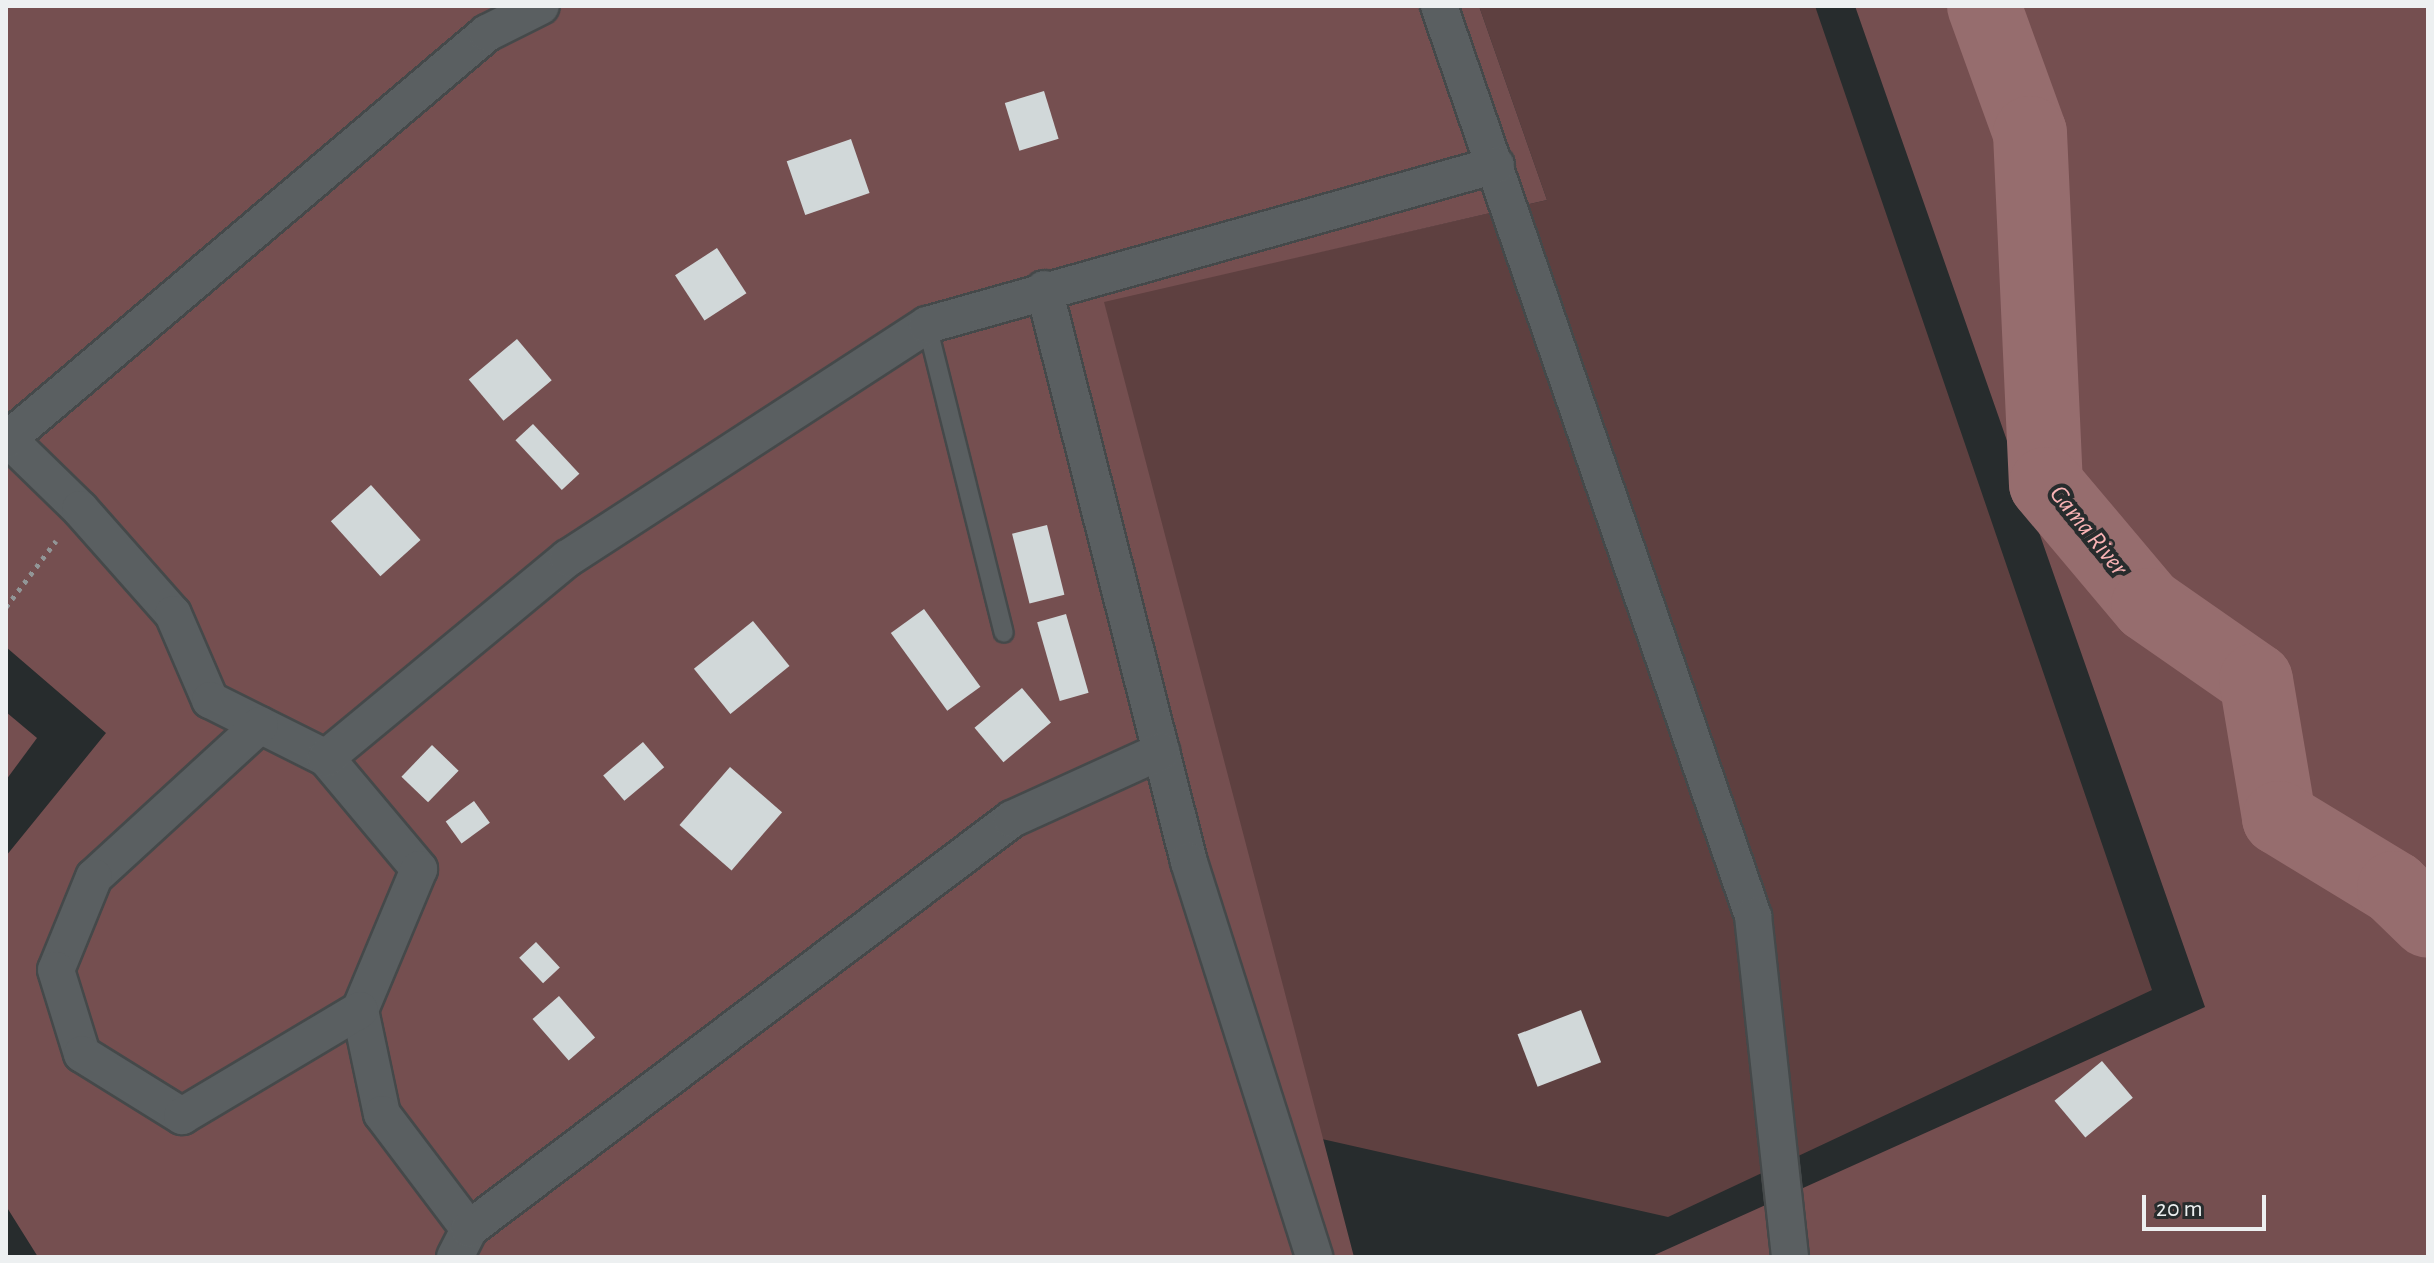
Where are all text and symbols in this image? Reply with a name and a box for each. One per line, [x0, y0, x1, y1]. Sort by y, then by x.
water label: Gama River [2042, 479, 2134, 583]
scale bar [2146, 1179, 2270, 1229]
text: 20 m [2156, 1197, 2203, 1221]

